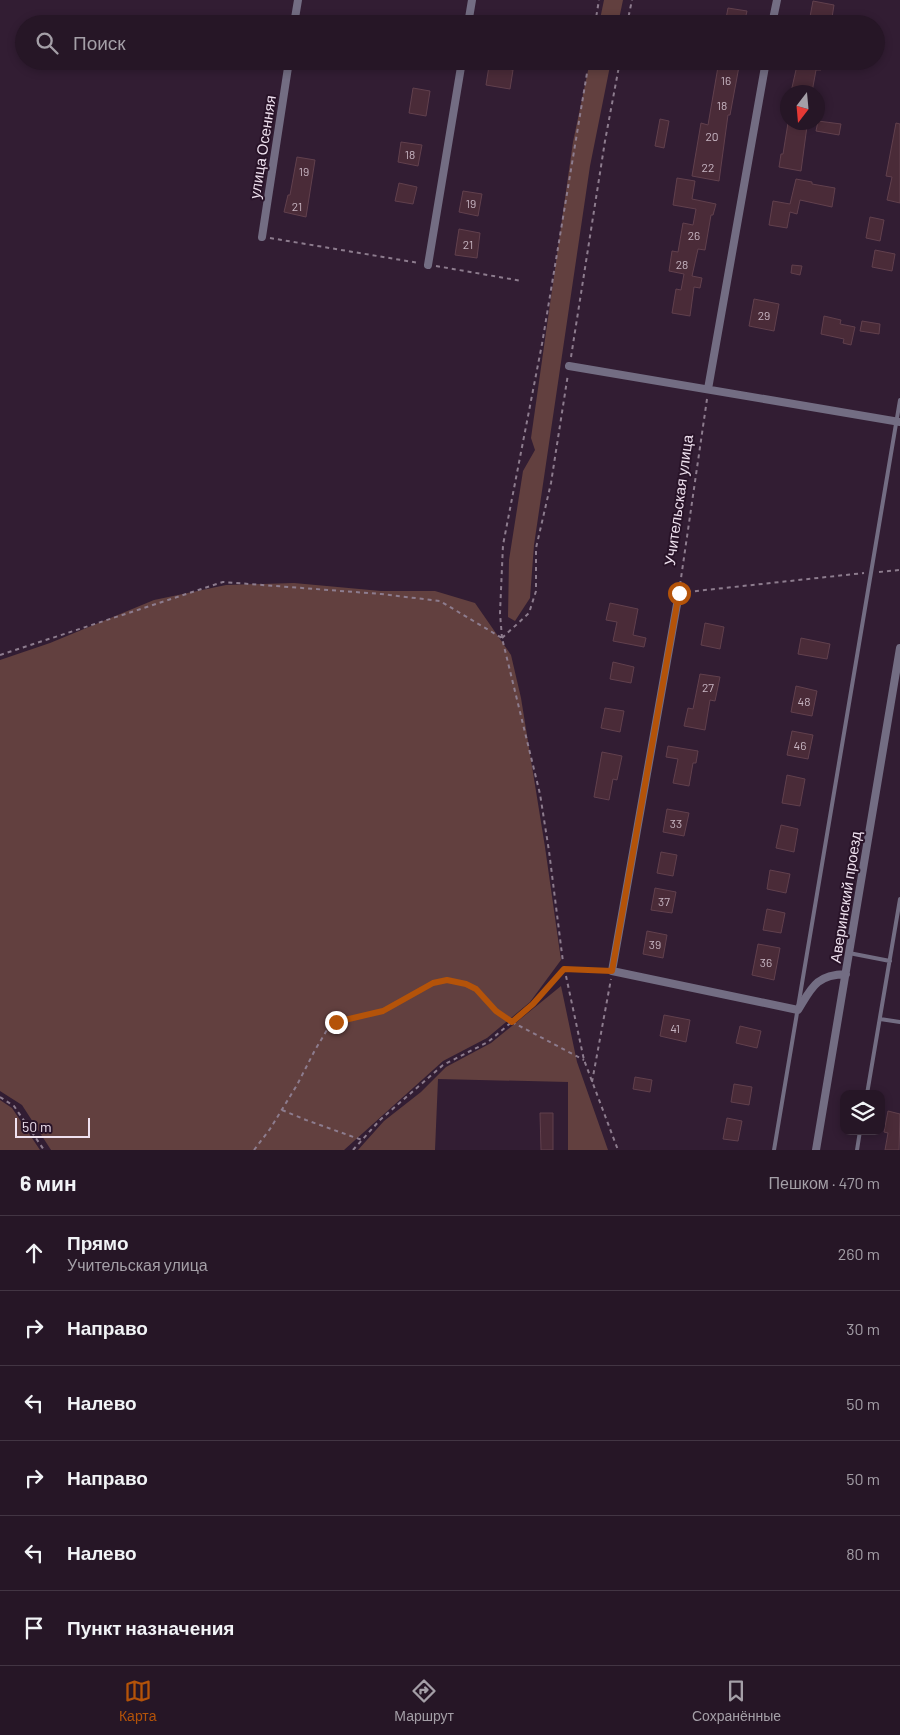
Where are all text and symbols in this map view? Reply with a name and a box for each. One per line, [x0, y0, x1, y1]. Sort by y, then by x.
search box [15, 15, 885, 70]
icon: search [33, 29, 61, 57]
text: Поиск [73, 31, 126, 54]
house number: 16 [721, 73, 731, 87]
north arrow [780, 85, 825, 130]
street label: улица Осенняя [245, 94, 279, 200]
house number: 18 [717, 98, 727, 112]
house number: 20 [705, 129, 719, 143]
house number: 18 [405, 147, 415, 161]
house number: 22 [702, 160, 714, 174]
house number: 19 [299, 164, 309, 178]
house number: 19 [466, 196, 476, 210]
house number: 21 [292, 199, 302, 213]
house number: 26 [688, 228, 700, 242]
house number: 21 [463, 237, 473, 251]
house number: 28 [676, 257, 688, 271]
house number: 29 [758, 308, 770, 322]
street label: Учительская улица [660, 433, 696, 567]
route start [668, 582, 691, 605]
house number: 27 [702, 680, 714, 694]
house number: 48 [798, 694, 810, 708]
house number: 46 [794, 738, 806, 752]
house number: 33 [670, 816, 682, 830]
street label: Аверинский проезд [826, 830, 864, 964]
house number: 37 [658, 894, 670, 908]
house number: 39 [649, 937, 661, 951]
house number: 36 [760, 955, 772, 969]
route end [325, 1011, 348, 1034]
house number: 41 [670, 1021, 680, 1035]
map controls [840, 1090, 885, 1135]
button: layers [840, 1090, 885, 1135]
scale bar [15, 1115, 90, 1138]
text: 50 m [22, 1118, 51, 1135]
text: 6 мин [20, 1170, 77, 1195]
text: Пешком · 470 m [769, 1173, 880, 1192]
text: Прямо [67, 1231, 129, 1254]
icon: ahead [20, 1239, 48, 1267]
text: 260 m [838, 1244, 880, 1263]
text: Учительская улица [67, 1255, 208, 1274]
icon: right [20, 1314, 48, 1342]
text: Направо [67, 1316, 148, 1339]
text: 30 m [846, 1319, 880, 1338]
icon: left [20, 1389, 48, 1417]
text: Налево [67, 1391, 137, 1414]
text: 50 m [846, 1394, 880, 1413]
icon: right [20, 1464, 48, 1492]
text: Направо [67, 1466, 148, 1489]
text: 50 m [846, 1469, 880, 1488]
icon: left [20, 1539, 48, 1567]
text: Налево [67, 1541, 137, 1564]
text: 80 m [846, 1544, 880, 1563]
icon: arrive [20, 1614, 48, 1642]
text: Пункт назначения [67, 1616, 234, 1639]
tab: Карта [119, 1677, 156, 1724]
tab: Маршрут [394, 1677, 454, 1724]
tab: Сохранённые [692, 1677, 781, 1724]

